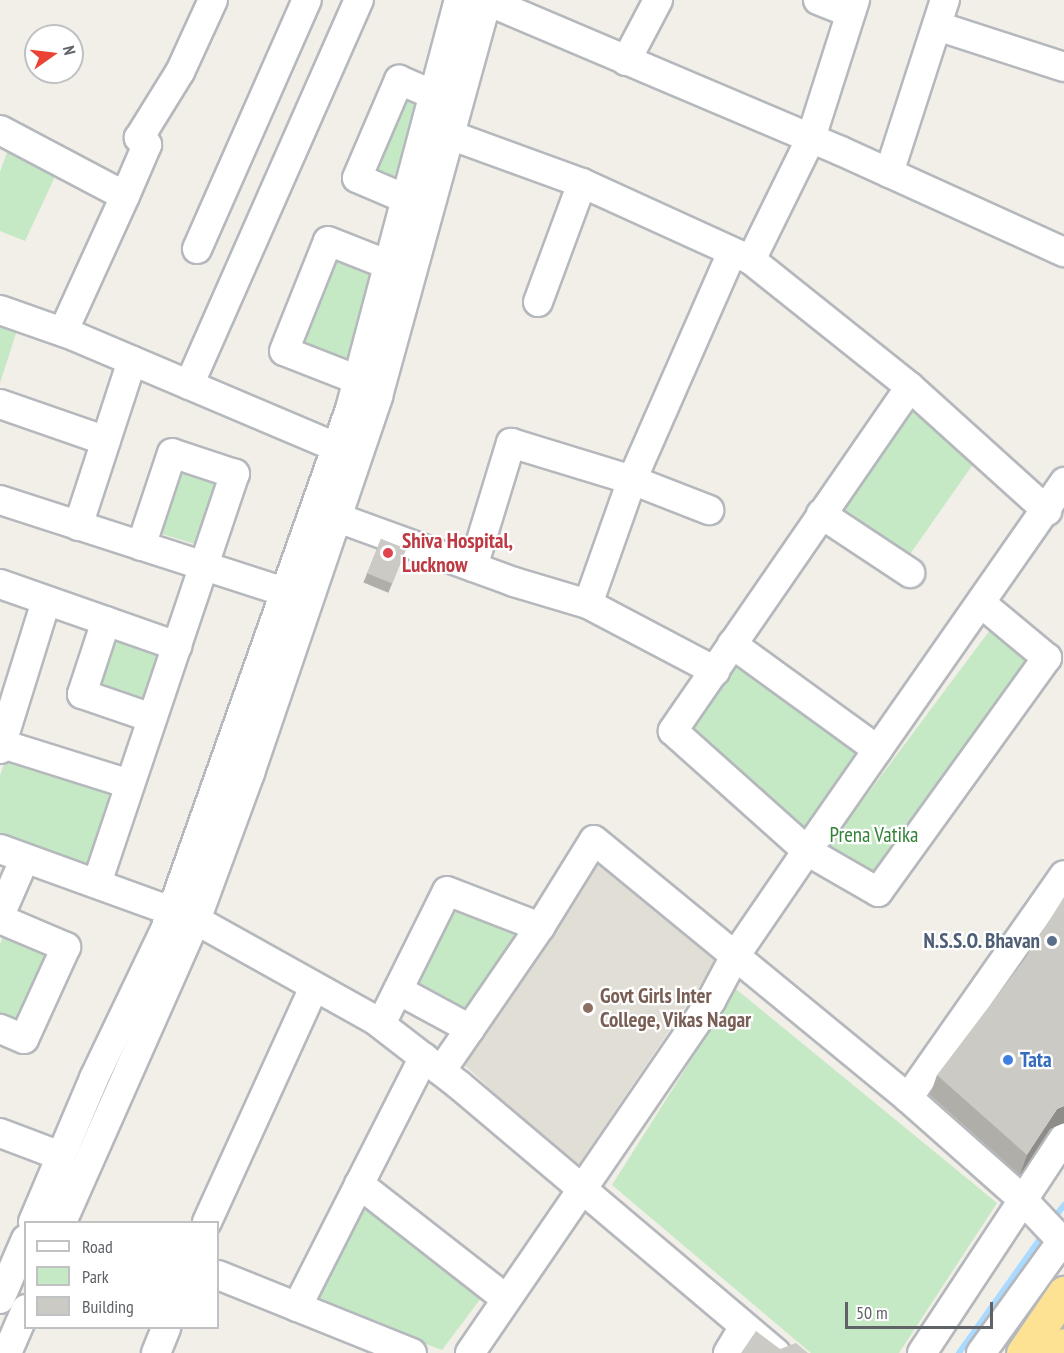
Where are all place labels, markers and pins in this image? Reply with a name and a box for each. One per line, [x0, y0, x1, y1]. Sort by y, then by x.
place label: Shiva Hospital, Lucknow [402, 528, 513, 578]
marker: Shiva Hospital, Lucknow [379, 544, 397, 562]
place label: N.S.S.O. Bhavan [922, 928, 1040, 954]
marker: N.S.S.O. Bhavan [1045, 934, 1059, 948]
place label: Govt Girls Inter College, Vikas Nagar [600, 983, 753, 1033]
marker: Govt Girls Inter College, Vikas Nagar [581, 1001, 595, 1015]
place label: Tata [1020, 1047, 1052, 1073]
marker: Tata [1001, 1053, 1015, 1067]

